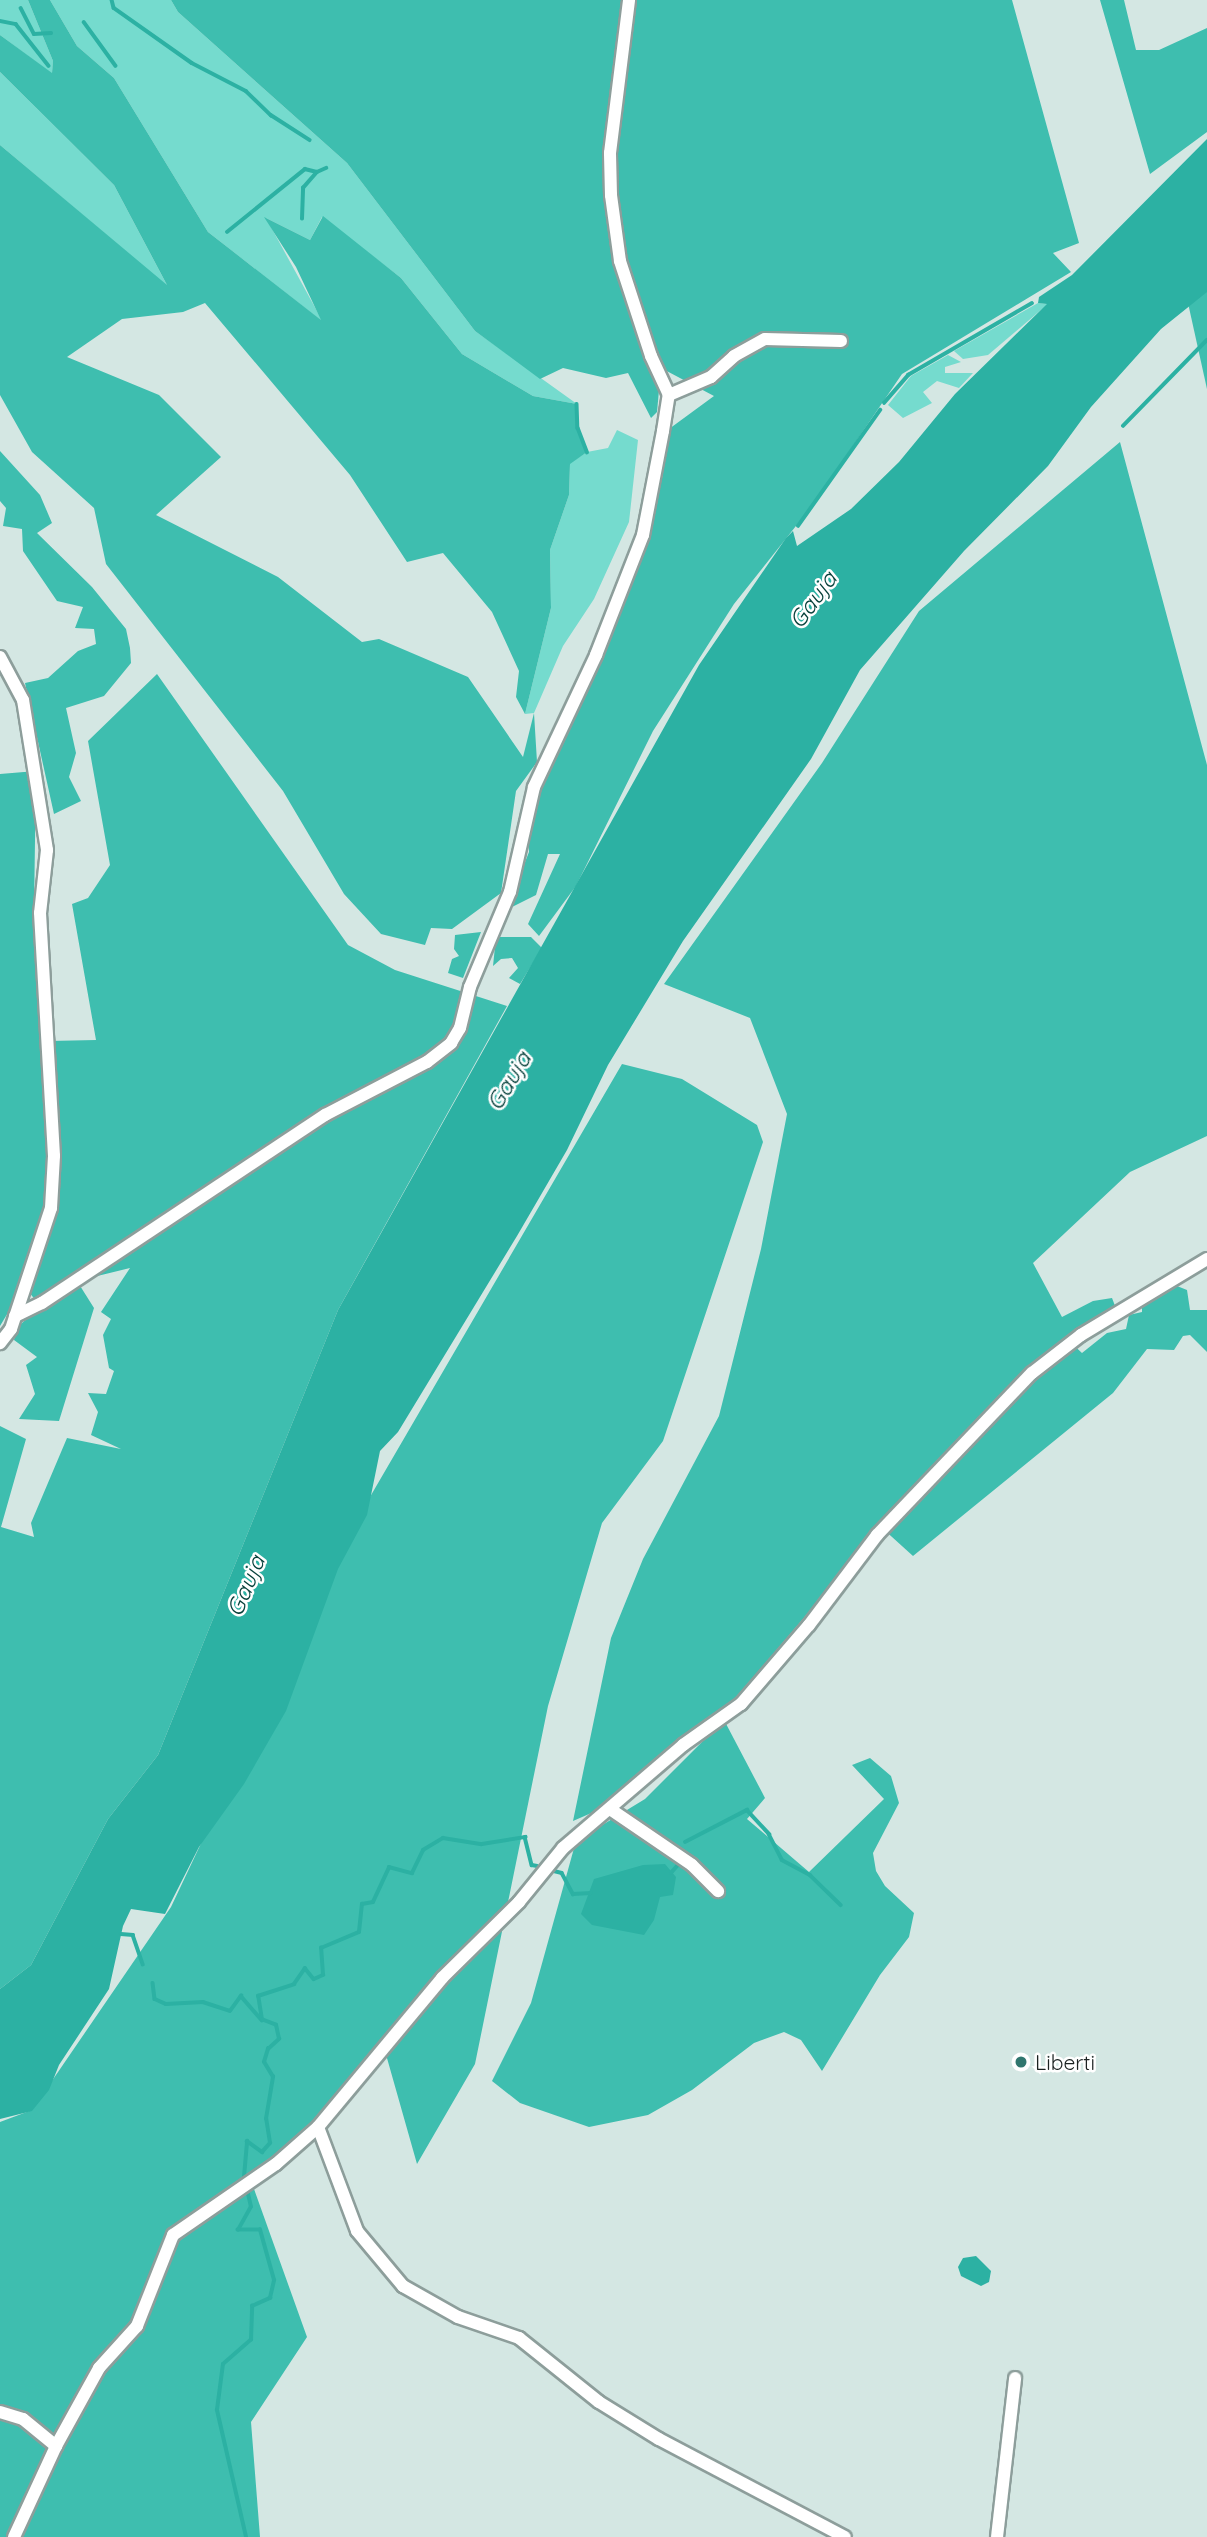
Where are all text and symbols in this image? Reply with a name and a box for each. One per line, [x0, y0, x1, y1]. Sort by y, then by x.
water label: Gauja [783, 566, 843, 634]
water label: Gauja [481, 1047, 537, 1115]
water label: Gauja [221, 1551, 271, 1621]
place label: Liberti [1035, 2049, 1095, 2075]
marker: Liberti [1013, 2054, 1029, 2070]

